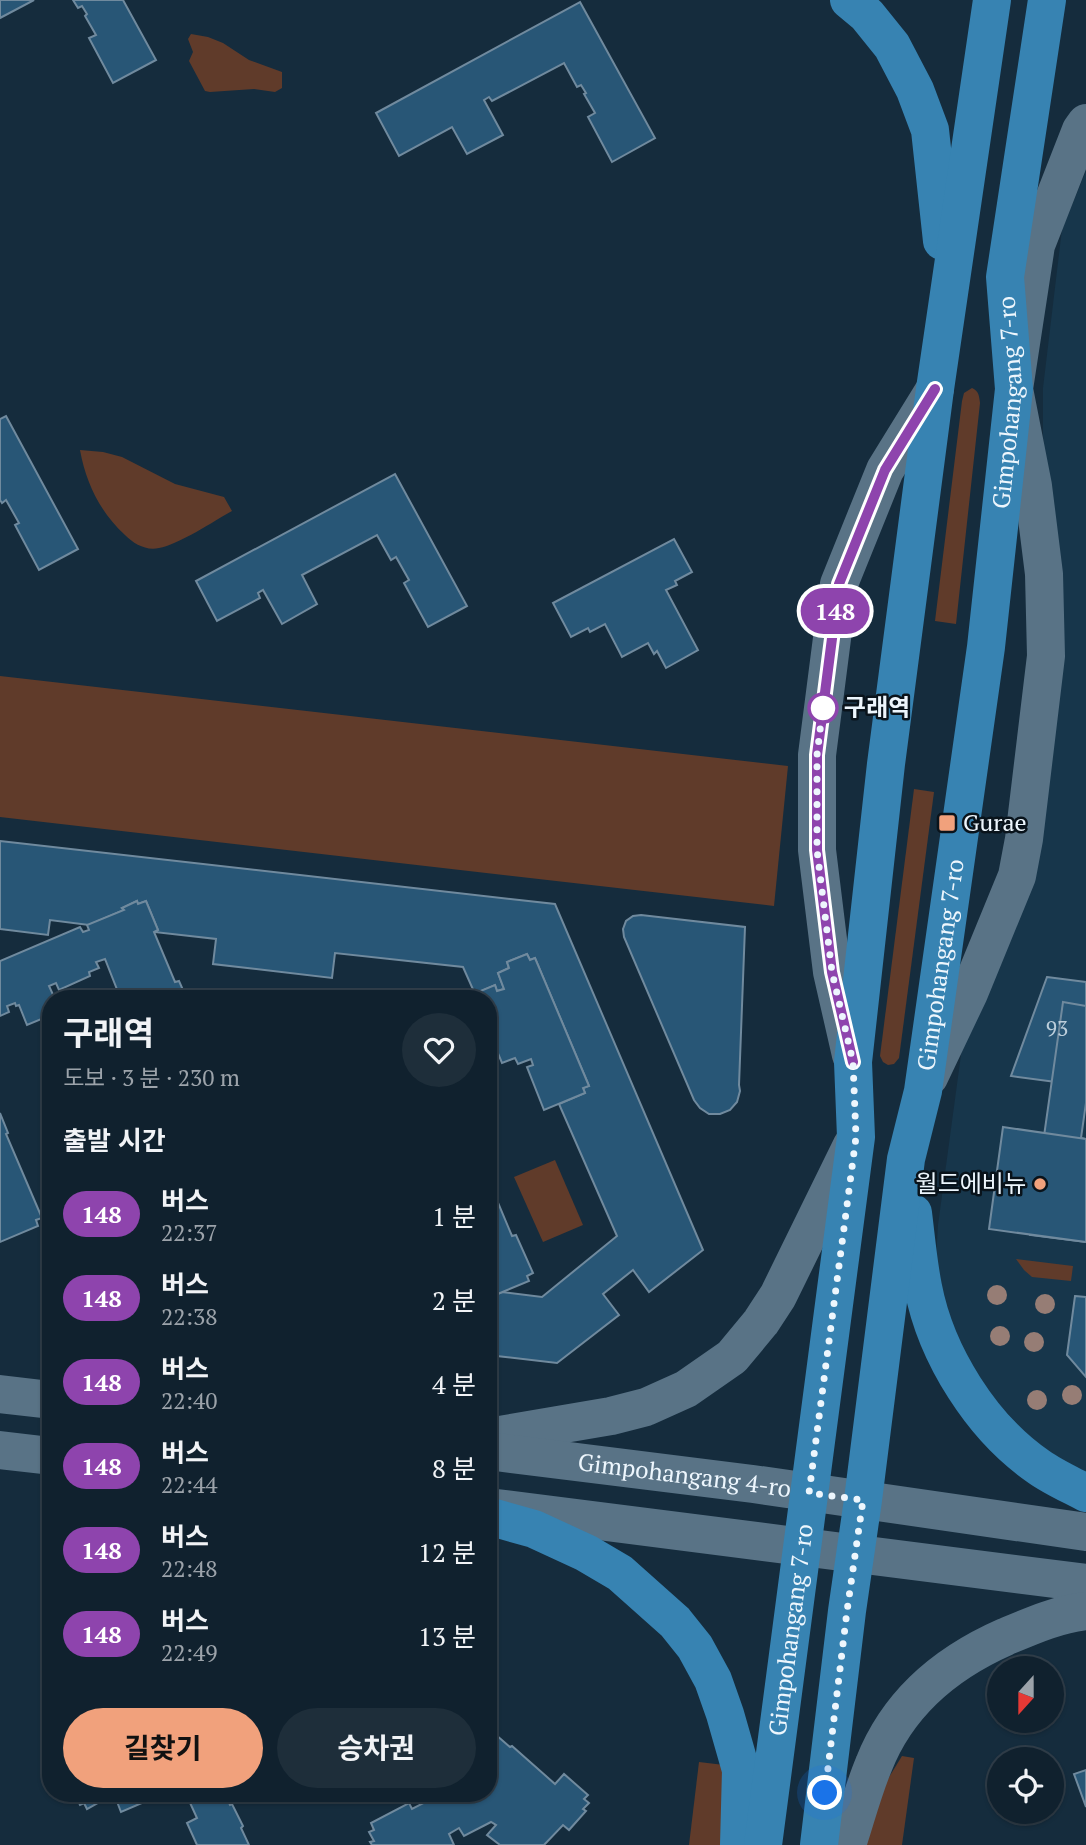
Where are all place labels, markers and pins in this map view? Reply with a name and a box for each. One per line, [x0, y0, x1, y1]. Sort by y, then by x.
place label: 구래역 [844, 691, 910, 723]
marker: 구래역 [808, 693, 838, 723]
place label: Gurae [963, 806, 1027, 838]
marker: Gurae [937, 813, 957, 833]
place label: 월드에비뉴 [916, 1167, 1026, 1199]
marker: 월드에비뉴 [1032, 1176, 1048, 1192]

